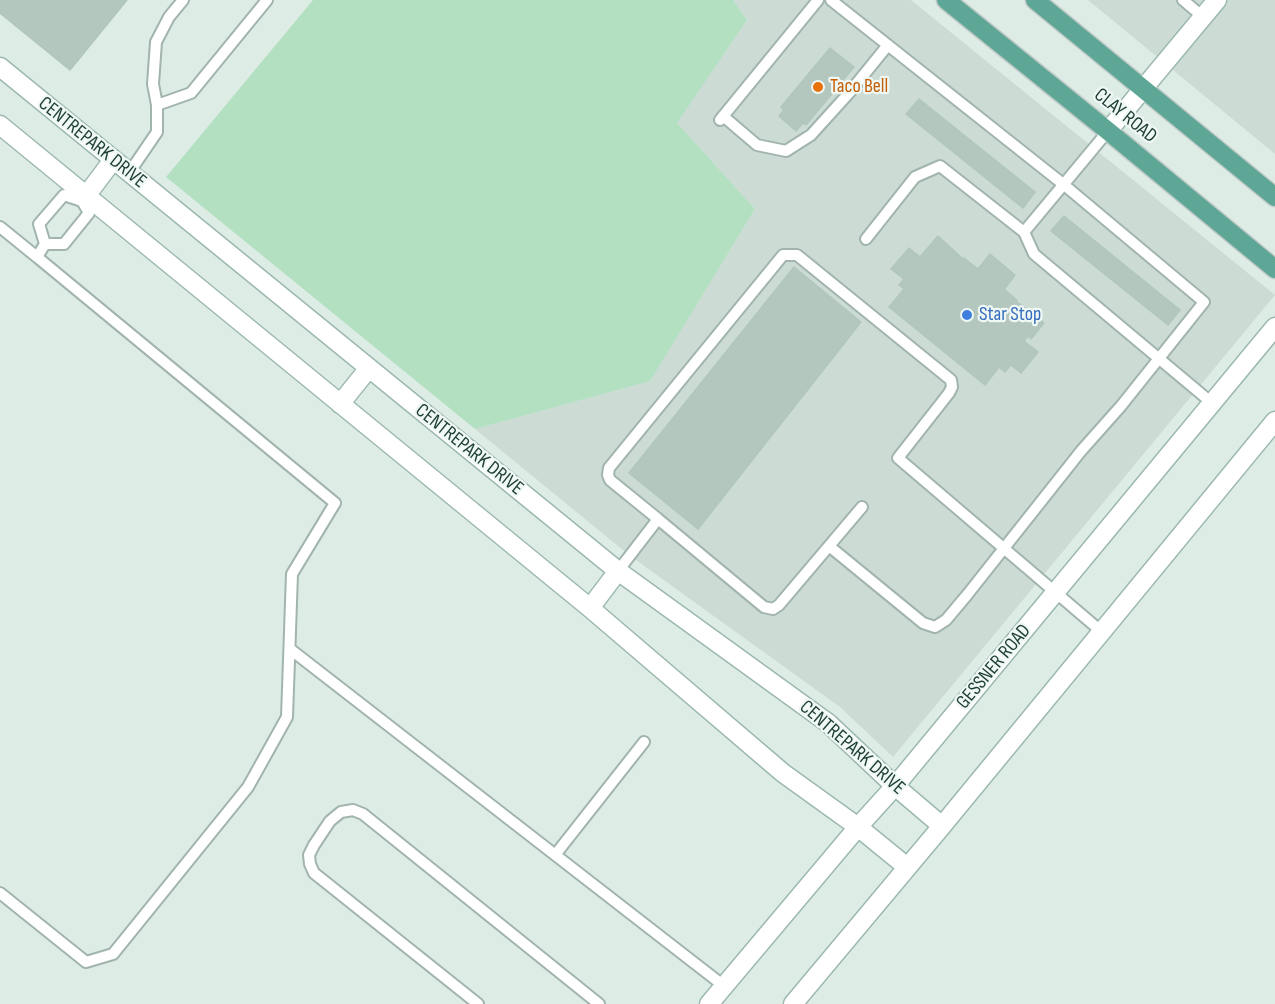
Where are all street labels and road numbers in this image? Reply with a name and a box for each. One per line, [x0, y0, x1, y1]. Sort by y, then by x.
street label: CLAY ROAD [1089, 83, 1161, 149]
street label: CENTREPARK DRIVE [33, 92, 151, 194]
street label: CENTREPARK DRIVE [410, 399, 528, 501]
street label: GESSNER ROAD [952, 620, 1036, 714]
street label: CENTREPARK DRIVE [794, 696, 910, 800]

